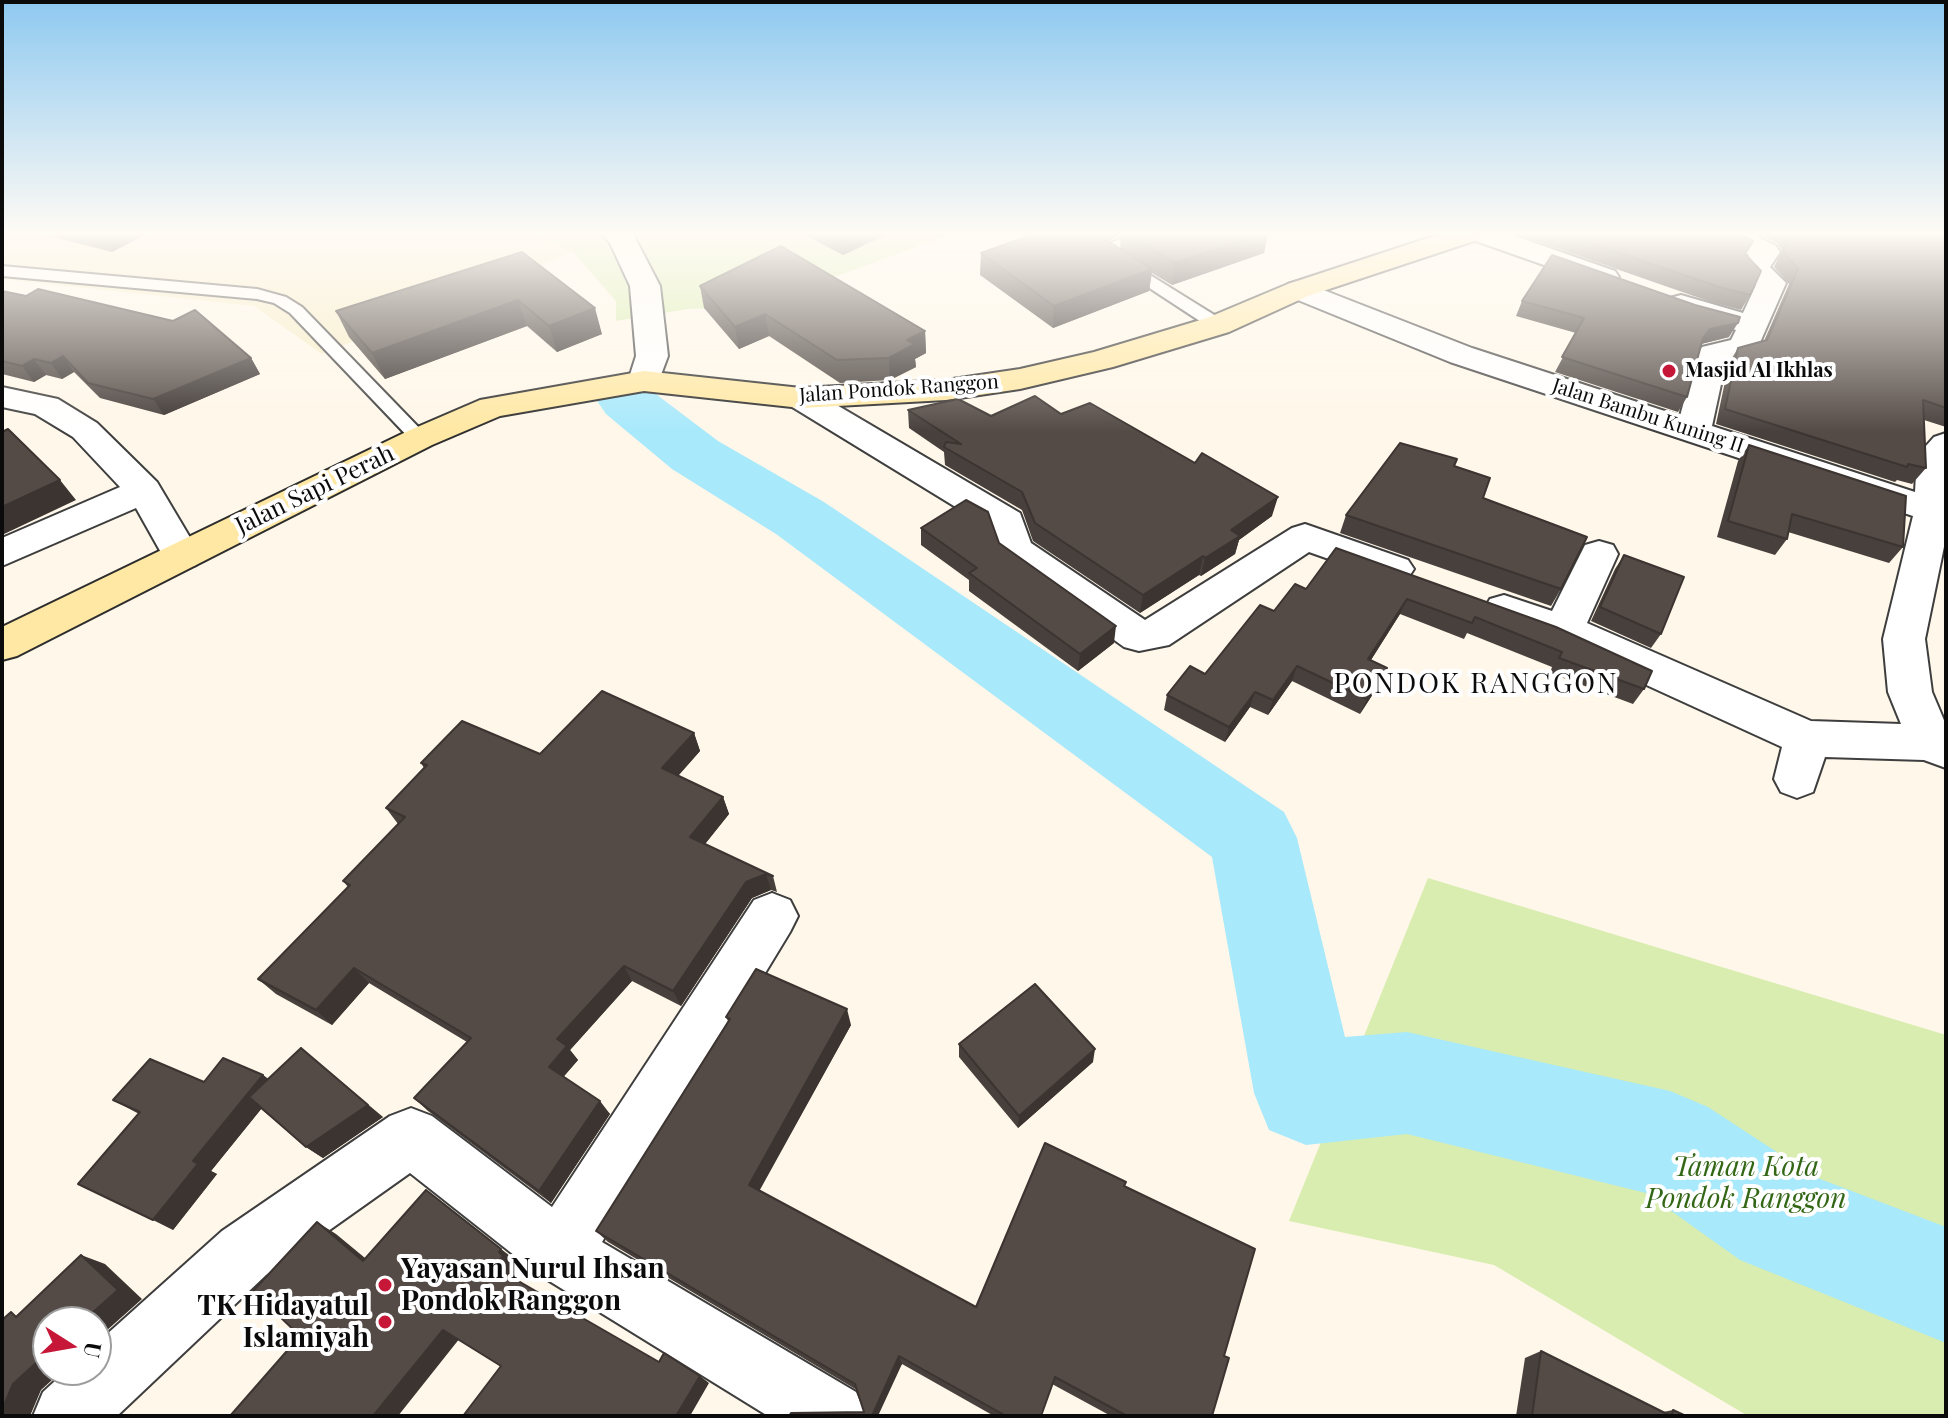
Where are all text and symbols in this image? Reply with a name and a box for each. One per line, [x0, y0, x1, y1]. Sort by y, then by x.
place label: Masjid Al Ikhlas [1685, 359, 1833, 383]
marker: Masjid Al Ikhlas [1660, 362, 1678, 380]
street label: Jalan Pondok Ranggon [798, 370, 1000, 408]
street label: Jalan Bambu Kuning II [1549, 374, 1747, 458]
street label: Jalan Sapi Perah [231, 439, 399, 541]
district label: PONDOK RANGGON [1333, 667, 1619, 701]
park label: Taman Kota Pondok Ranggon [1646, 1150, 1846, 1216]
place label: Yayasan Nurul Ihsan Pondok Ranggon [401, 1252, 665, 1318]
marker: Yayasan Nurul Ihsan Pondok Ranggon [376, 1276, 394, 1294]
place label: TK Hidayatul Islamiyah [197, 1289, 369, 1355]
north arrow [32, 1306, 112, 1386]
marker: TK Hidayatul Islamiyah [376, 1313, 394, 1331]
text: U [77, 1340, 110, 1360]

